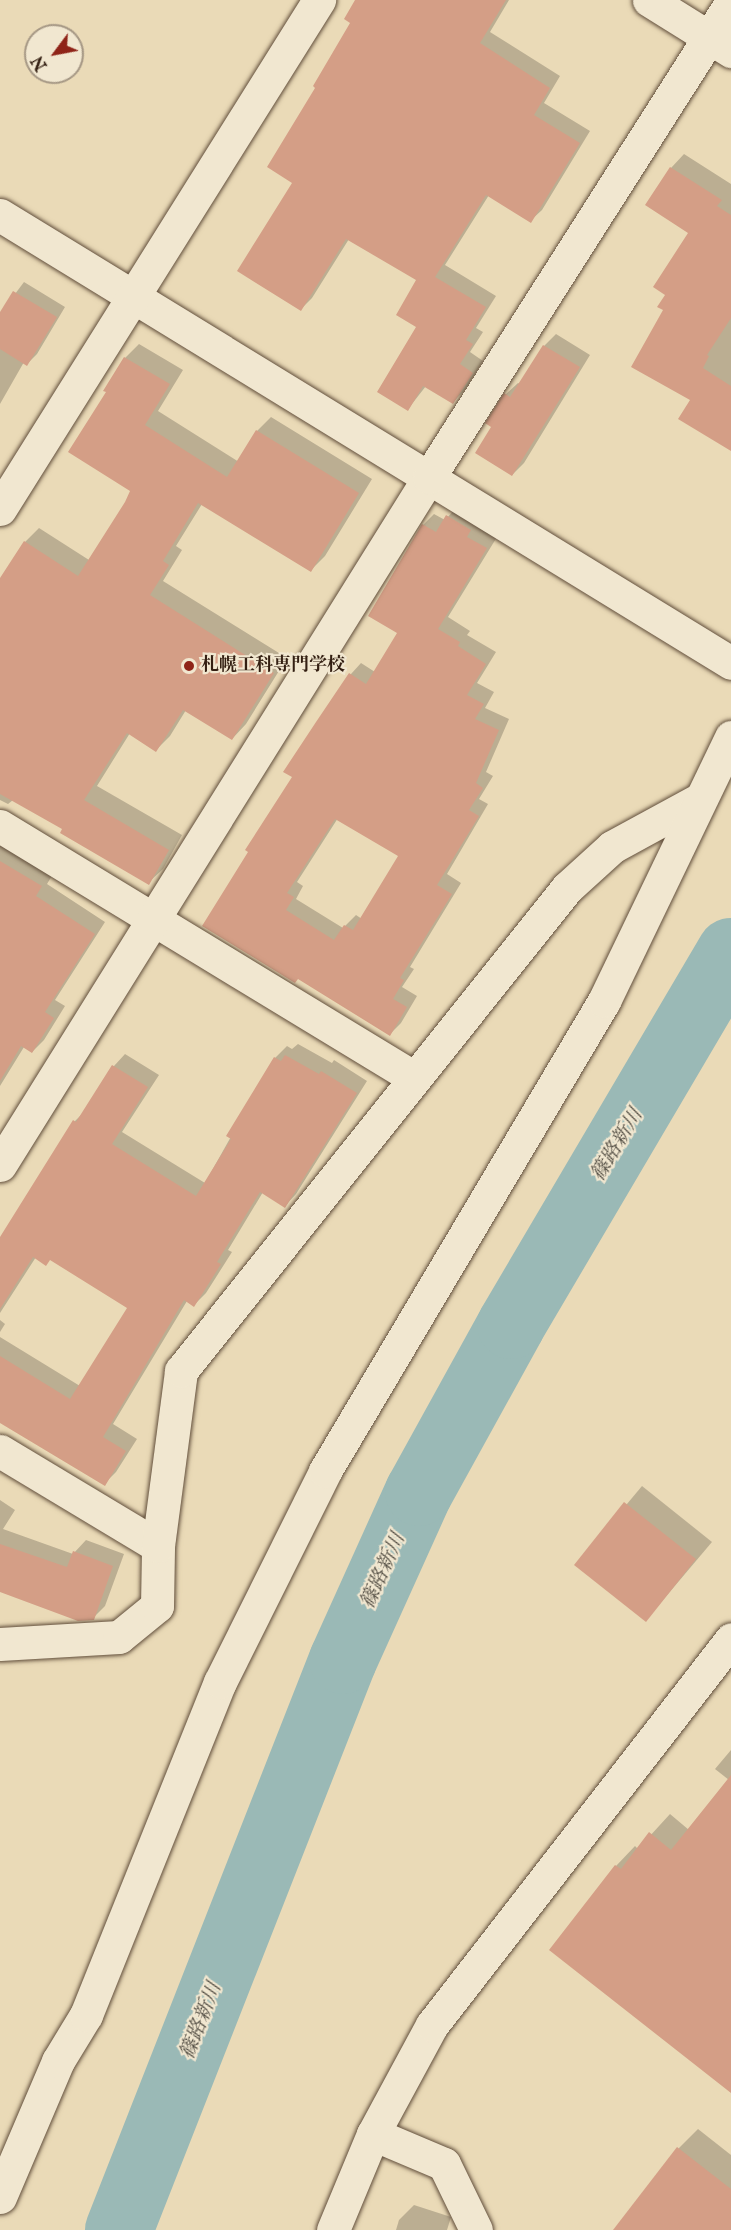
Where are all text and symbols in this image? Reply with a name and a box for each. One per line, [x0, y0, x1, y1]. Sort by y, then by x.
north arrow [24, 24, 84, 84]
text: N [28, 51, 53, 74]
place label: 札幌工科専門学校 [201, 655, 345, 677]
marker: 札幌工科専門学校 [182, 659, 196, 673]
water label: 篠路新川 [586, 1105, 648, 1185]
water label: 篠路新川 [356, 1530, 410, 1612]
water label: 篠路新川 [175, 1979, 227, 2063]

